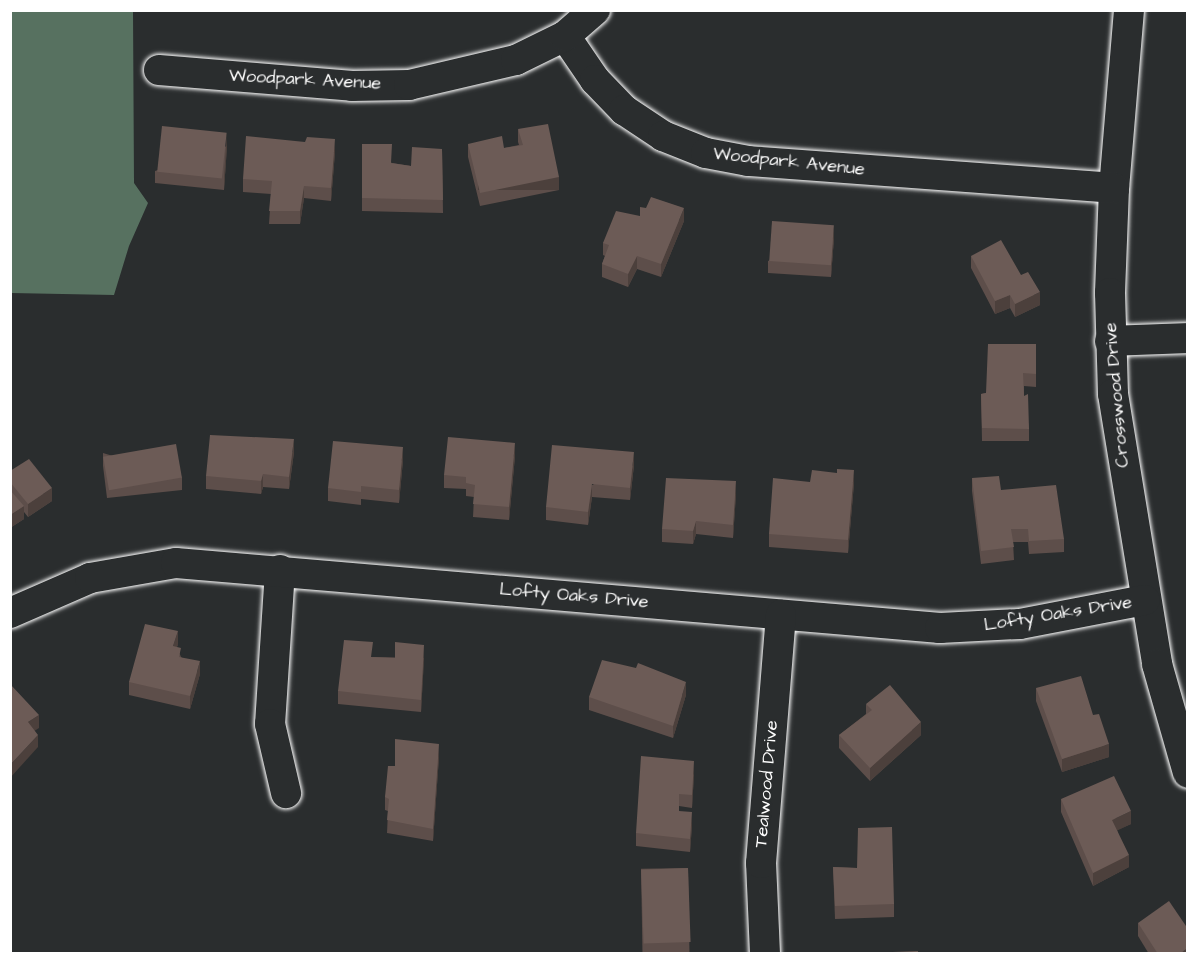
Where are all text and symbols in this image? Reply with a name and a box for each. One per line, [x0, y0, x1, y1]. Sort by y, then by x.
street label: Woodpark Avenue [228, 65, 382, 95]
street label: Woodpark Avenue [712, 143, 866, 181]
street label: Crosswood Drive [1100, 322, 1134, 468]
street label: Lofty Oaks Drive [499, 579, 649, 613]
street label: Lofty Oaks Drive [982, 592, 1134, 636]
street label: Tealwood Drive [751, 720, 783, 848]

